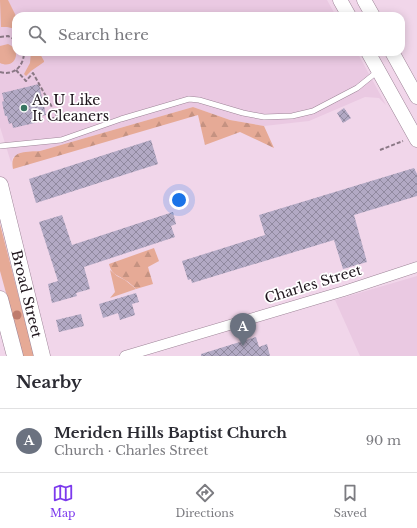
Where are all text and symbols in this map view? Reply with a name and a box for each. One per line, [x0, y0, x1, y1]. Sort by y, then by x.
search box [12, 12, 405, 56]
icon: search [26, 23, 48, 45]
text: Search here [58, 25, 149, 44]
place label: As U Like It Cleaners [31, 91, 109, 125]
marker: As U Like It Cleaners [19, 103, 29, 113]
your location [169, 190, 189, 210]
street label: Broad Street [7, 248, 46, 340]
street label: Charles Street [262, 261, 364, 307]
pin: A [230, 313, 256, 346]
text: Nearby [16, 372, 82, 393]
text: Meriden Hills Baptist Church [54, 423, 287, 442]
text: A [24, 432, 34, 449]
text: 90 m [366, 432, 401, 449]
text: Church · Charles Street [54, 442, 208, 459]
tab: Map [50, 482, 76, 520]
tab: Directions [175, 482, 234, 520]
tab: Saved [334, 482, 367, 520]

